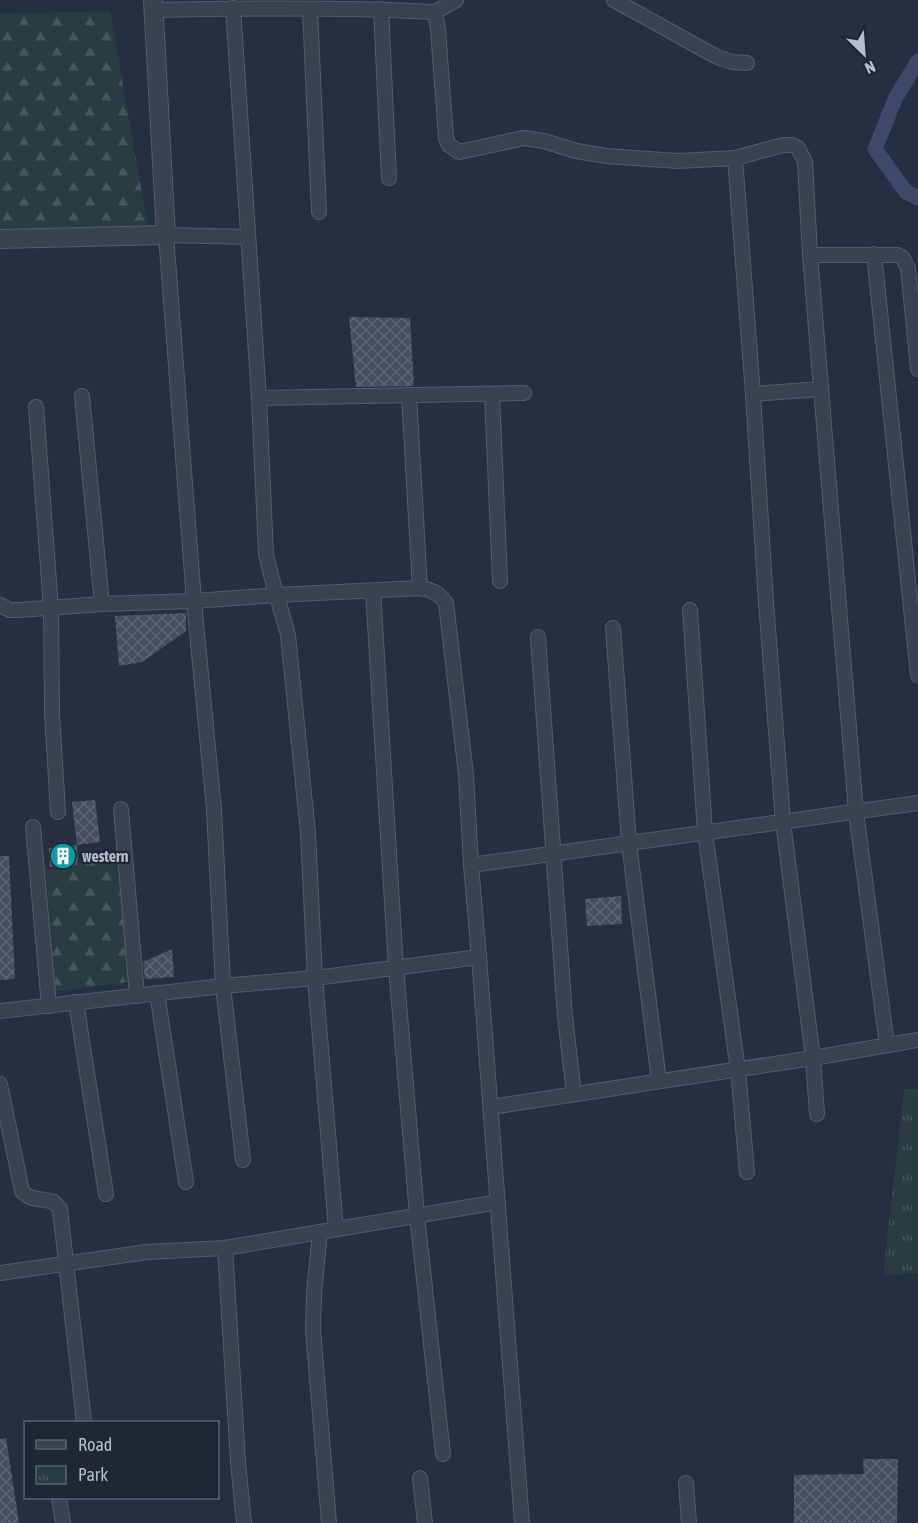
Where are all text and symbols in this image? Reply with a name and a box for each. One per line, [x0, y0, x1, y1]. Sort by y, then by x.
north arrow [834, 24, 894, 84]
text: N [862, 57, 878, 78]
building icon: western [48, 841, 78, 871]
place label: western [82, 847, 129, 865]
legend [24, 1421, 219, 1499]
text: Road [78, 1434, 112, 1455]
text: Park [78, 1464, 108, 1485]

